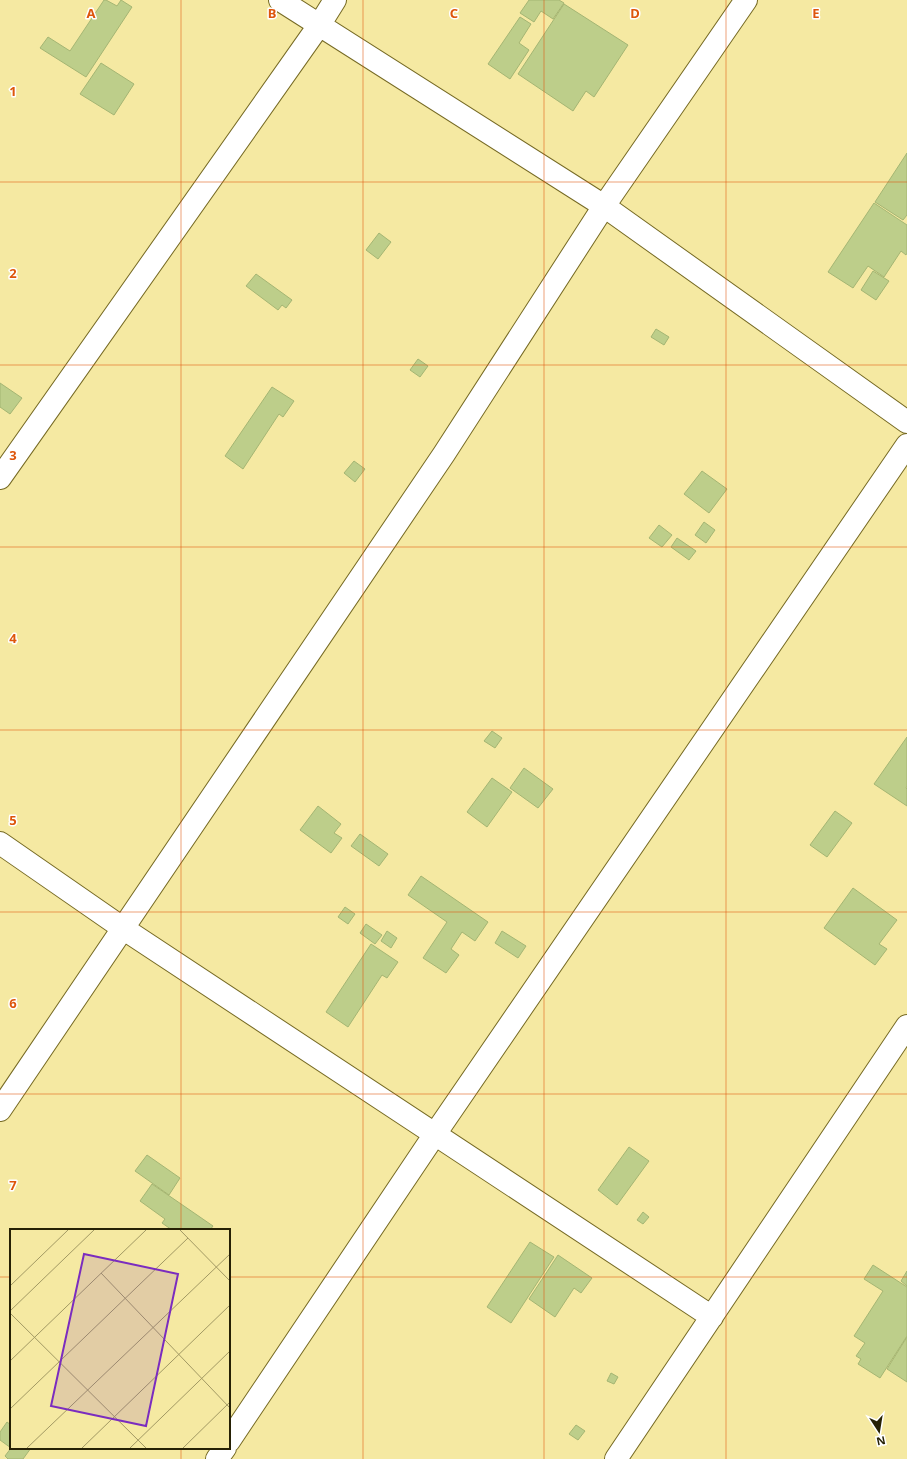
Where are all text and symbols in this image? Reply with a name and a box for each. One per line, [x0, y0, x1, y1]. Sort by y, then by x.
text: A [87, 4, 96, 22]
text: B [268, 4, 276, 22]
text: C [450, 4, 458, 22]
text: D [630, 4, 640, 22]
text: E [812, 4, 820, 22]
text: 1 [9, 82, 17, 100]
text: 2 [9, 264, 17, 282]
text: 3 [9, 446, 17, 464]
text: 4 [9, 629, 17, 647]
text: 5 [9, 811, 17, 829]
text: 6 [9, 994, 17, 1012]
text: 7 [9, 1176, 17, 1194]
inset map [10, 1229, 230, 1449]
north arrow [859, 1411, 899, 1451]
text: N [875, 1433, 887, 1450]

